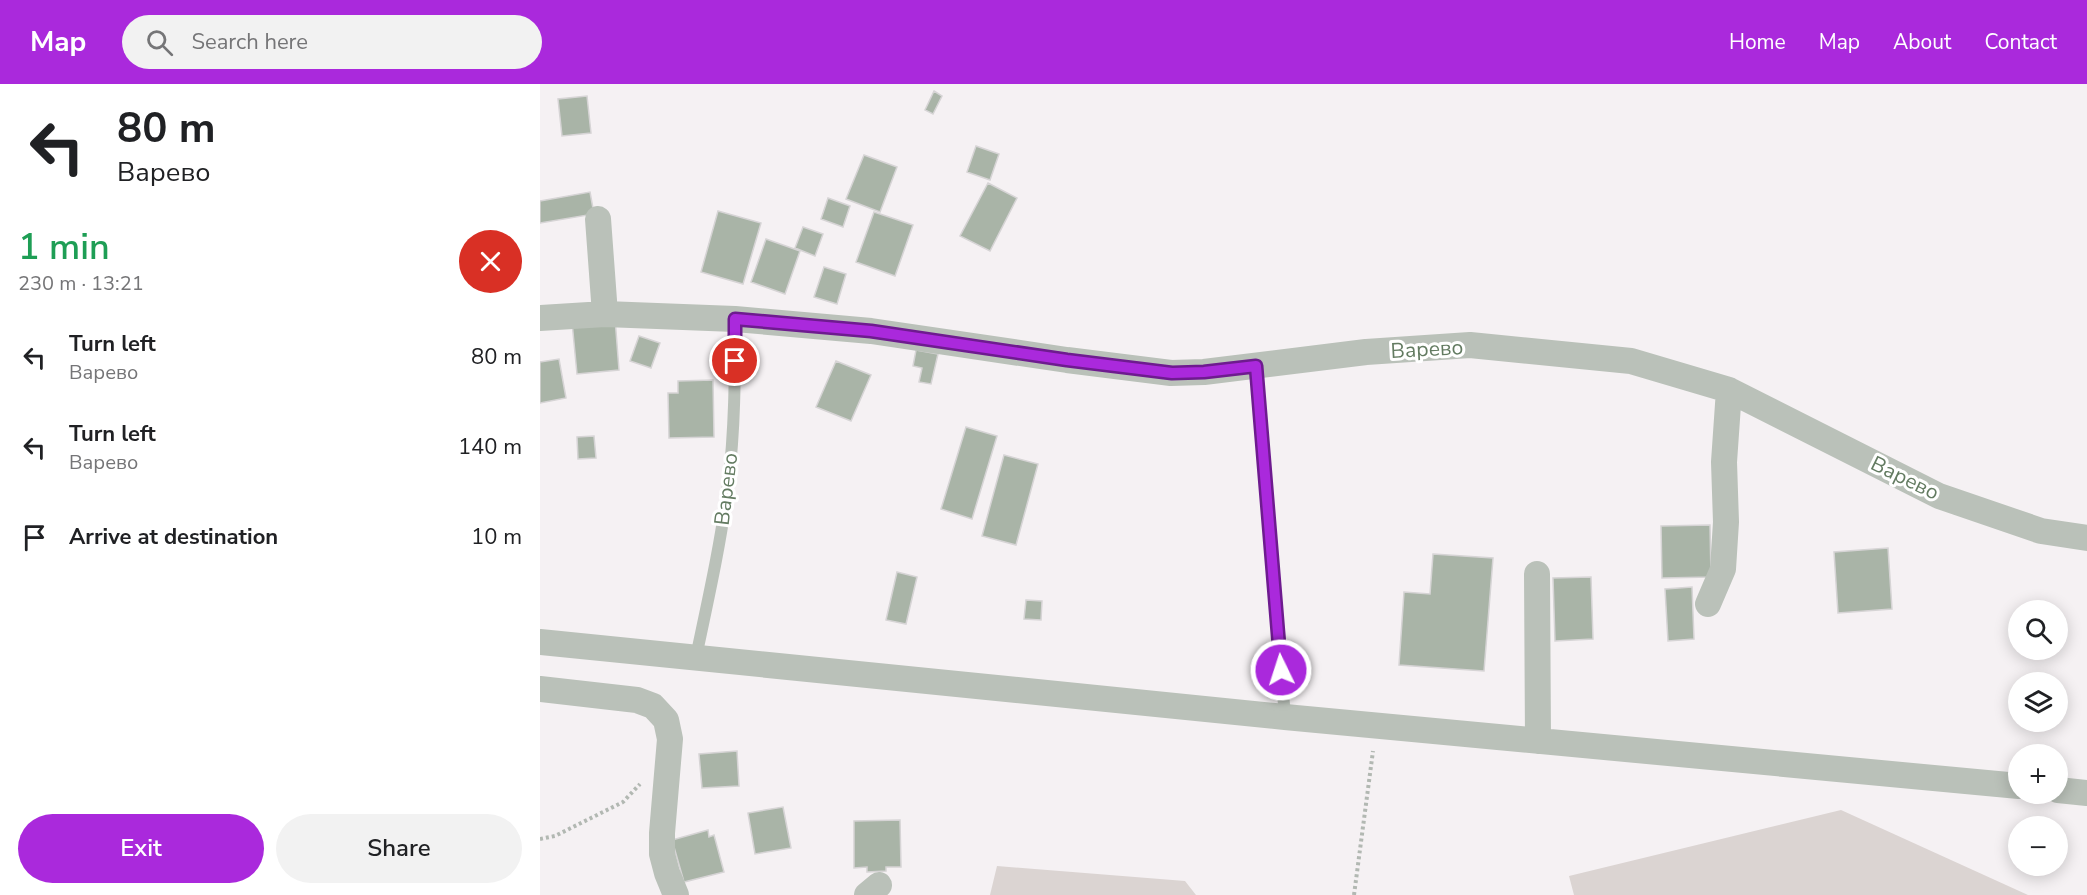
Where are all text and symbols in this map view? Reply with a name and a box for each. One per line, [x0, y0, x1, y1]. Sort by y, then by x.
search box [122, 15, 542, 69]
text: Map [30, 23, 86, 61]
icon: search [143, 26, 176, 59]
text: Search here [191, 27, 308, 57]
text: Home [1729, 28, 1786, 56]
text: Map [1819, 28, 1860, 56]
text: About [1893, 28, 1951, 56]
text: Contact [1984, 28, 2057, 56]
text: 80 m [117, 100, 216, 157]
icon: left [18, 108, 96, 186]
text: Варево [117, 154, 211, 191]
text: 1 min [18, 223, 110, 272]
button: close [459, 230, 522, 293]
text: 230 m · 13:21 [18, 270, 144, 297]
text: Turn left [69, 329, 156, 359]
street label: Варево [1390, 333, 1464, 365]
pin [709, 335, 760, 386]
icon: left [18, 341, 51, 374]
text: 80 m [471, 342, 522, 372]
icon: arrive [718, 344, 751, 377]
text: Варево [69, 359, 138, 386]
text: Turn left [69, 419, 156, 449]
icon: left [18, 431, 51, 464]
text: 140 m [458, 432, 522, 462]
text: Варево [69, 449, 138, 476]
street label: Варево [1866, 449, 1944, 507]
street label: Варево [708, 451, 744, 527]
icon: arrive [18, 521, 51, 554]
text: Arrive at destination [69, 522, 278, 552]
text: 10 m [471, 522, 522, 552]
map controls [2008, 600, 2068, 876]
button: search [2008, 600, 2068, 660]
position arrow [1249, 638, 1313, 702]
button: layers [2008, 672, 2068, 732]
button: + [2008, 744, 2068, 804]
button: Exit [18, 814, 264, 883]
button: Share [276, 814, 522, 883]
button: − [2008, 816, 2068, 876]

